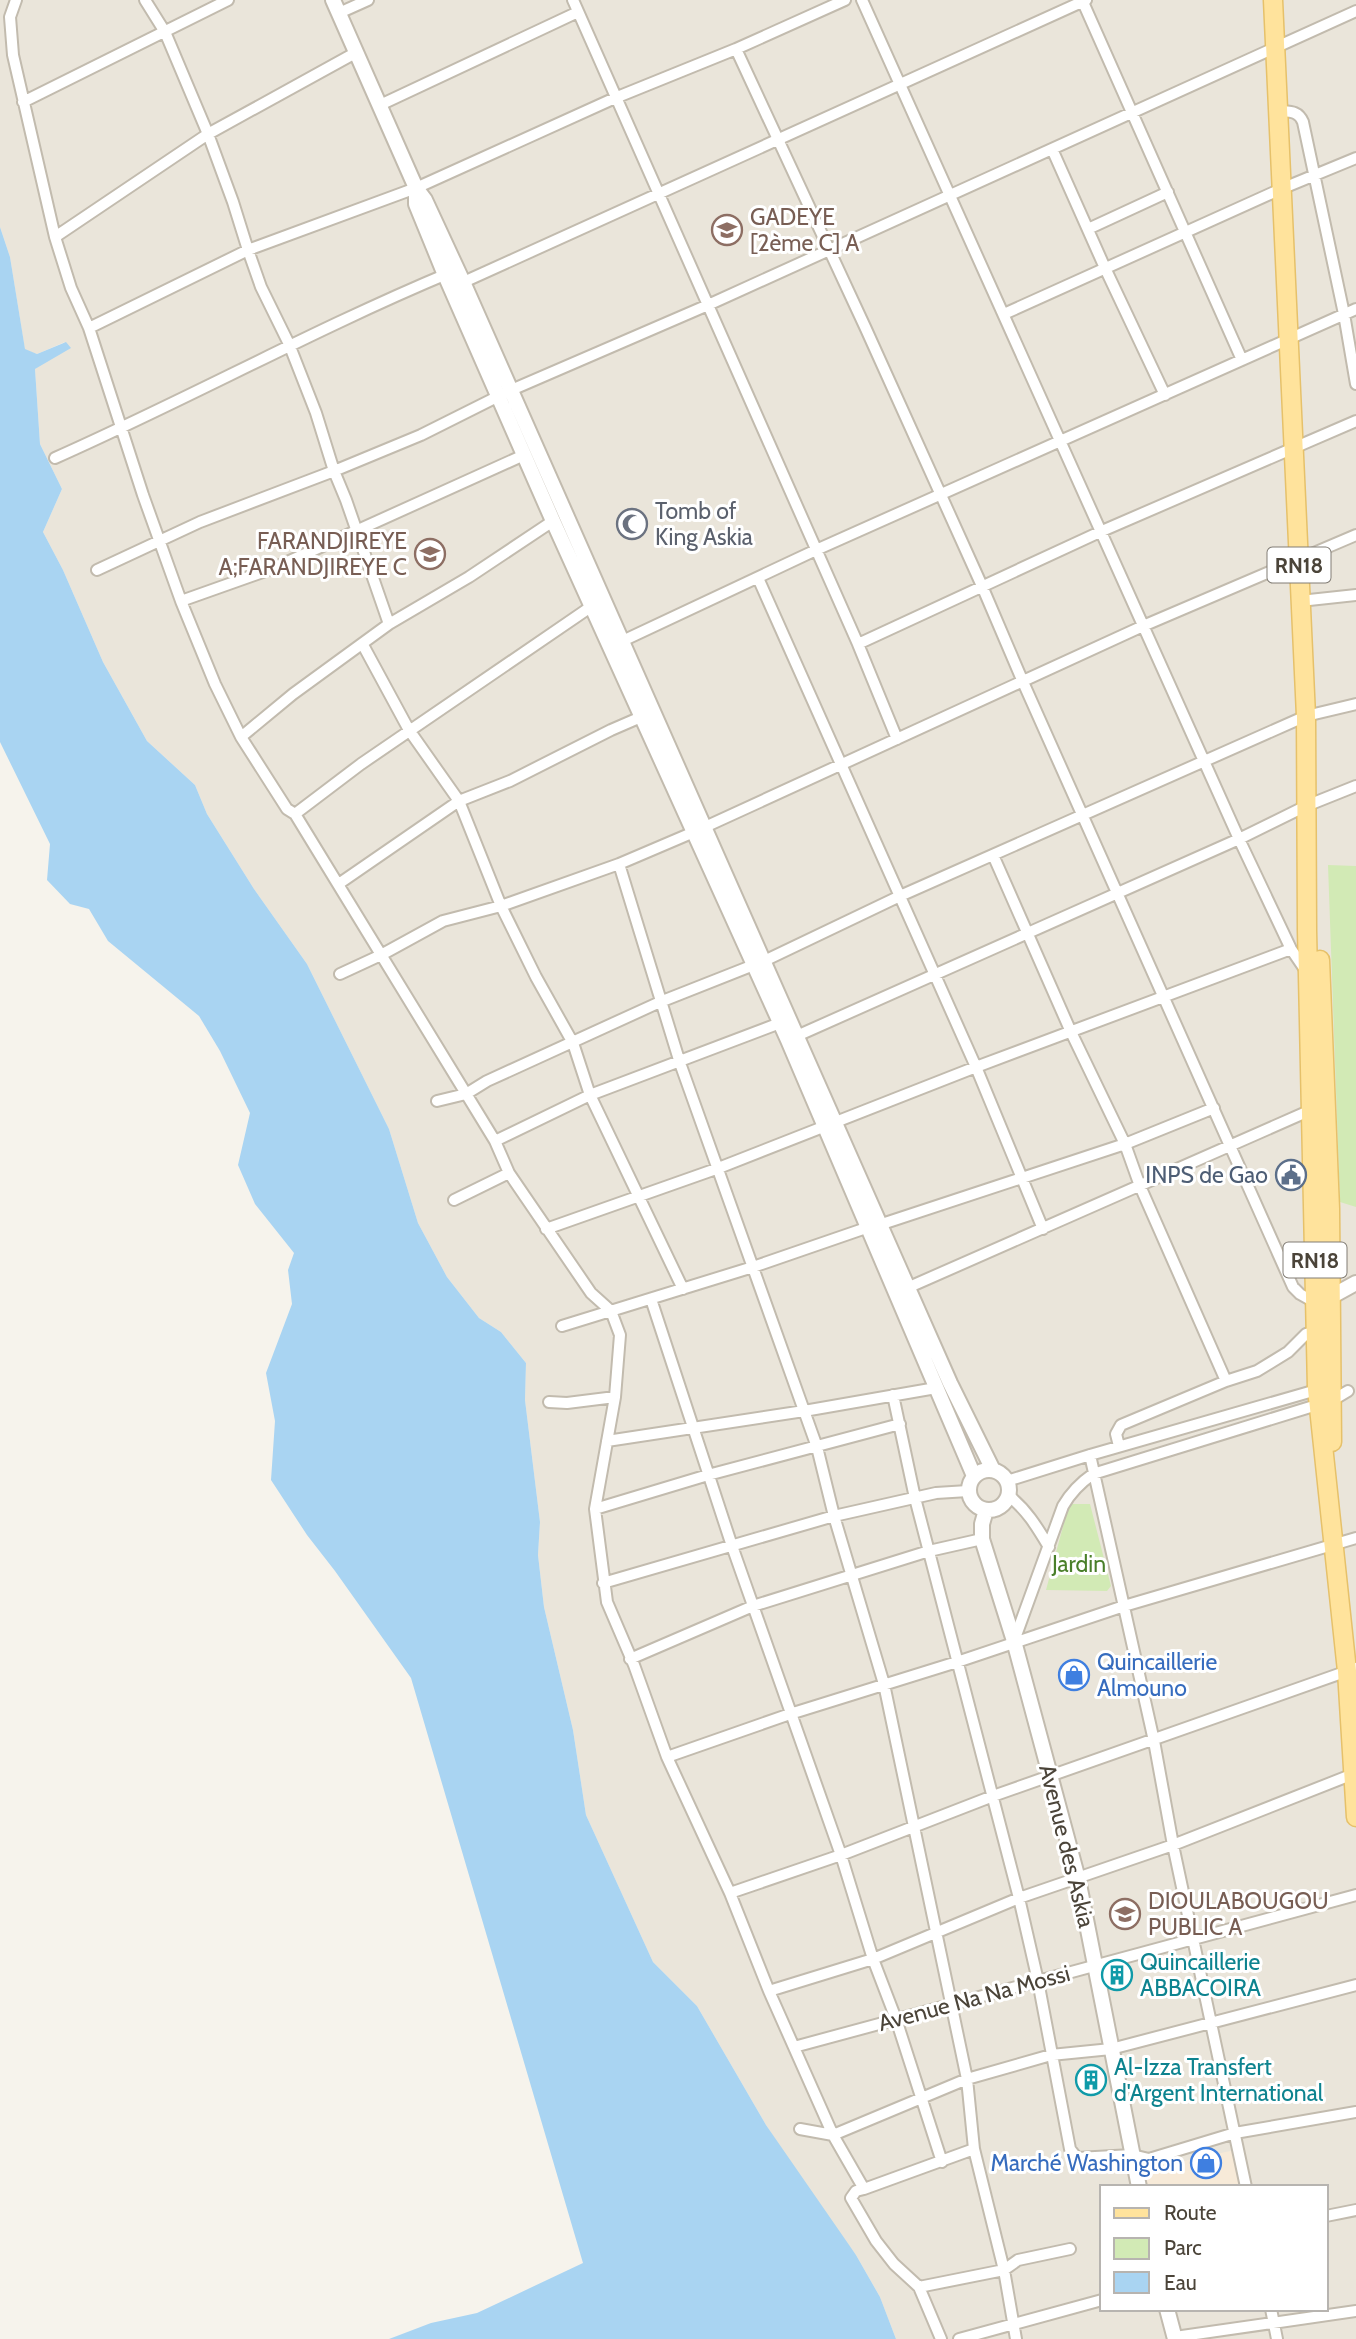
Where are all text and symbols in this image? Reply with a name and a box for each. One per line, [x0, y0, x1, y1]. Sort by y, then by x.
place label: GADEYE [2ème C] A [750, 203, 860, 257]
school or university icon: GADEYE [2ème C] A [710, 213, 744, 247]
place label: Tomb of King Askia [655, 497, 753, 551]
mosque icon: Tomb of King Askia [615, 507, 649, 541]
place label: FARANDJIREYE A;FARANDJIREYE C [218, 527, 407, 581]
school or university icon: FARANDJIREYE A;FARANDJIREYE C [413, 537, 447, 571]
road number: RN18 [1268, 548, 1330, 582]
public building icon: INPS de Gao [1274, 1158, 1308, 1192]
place label: INPS de Gao [1145, 1161, 1268, 1189]
road number: RN18 [1284, 1242, 1346, 1278]
park label: Jardin [1051, 1550, 1106, 1578]
place label: Quincaillerie Almouno [1097, 1648, 1217, 1702]
shop icon: Quincaillerie Almouno [1057, 1658, 1091, 1692]
street label: Avenue des Askia [1033, 1761, 1101, 1931]
place label: DIOULABOUGOU PUBLIC A [1148, 1887, 1329, 1941]
school or university icon: DIOULABOUGOU PUBLIC A [1108, 1897, 1142, 1931]
place label: Quincaillerie ABBACOIRA [1140, 1948, 1261, 2002]
building icon: Quincaillerie ABBACOIRA [1100, 1958, 1134, 1992]
street label: Avenue Na Na Mossi [875, 1959, 1073, 2037]
place label: Al-Izza Transfert d'Argent International [1114, 2053, 1324, 2107]
building icon: Al-Izza Transfert d'Argent International [1074, 2063, 1108, 2097]
shop icon: Marché Washington [1189, 2146, 1223, 2180]
place label: Marché Washington [990, 2149, 1183, 2177]
legend [1100, 2185, 1328, 2311]
text: Route [1164, 2200, 1217, 2225]
text: Parc [1164, 2235, 1202, 2260]
text: Eau [1164, 2270, 1197, 2295]

